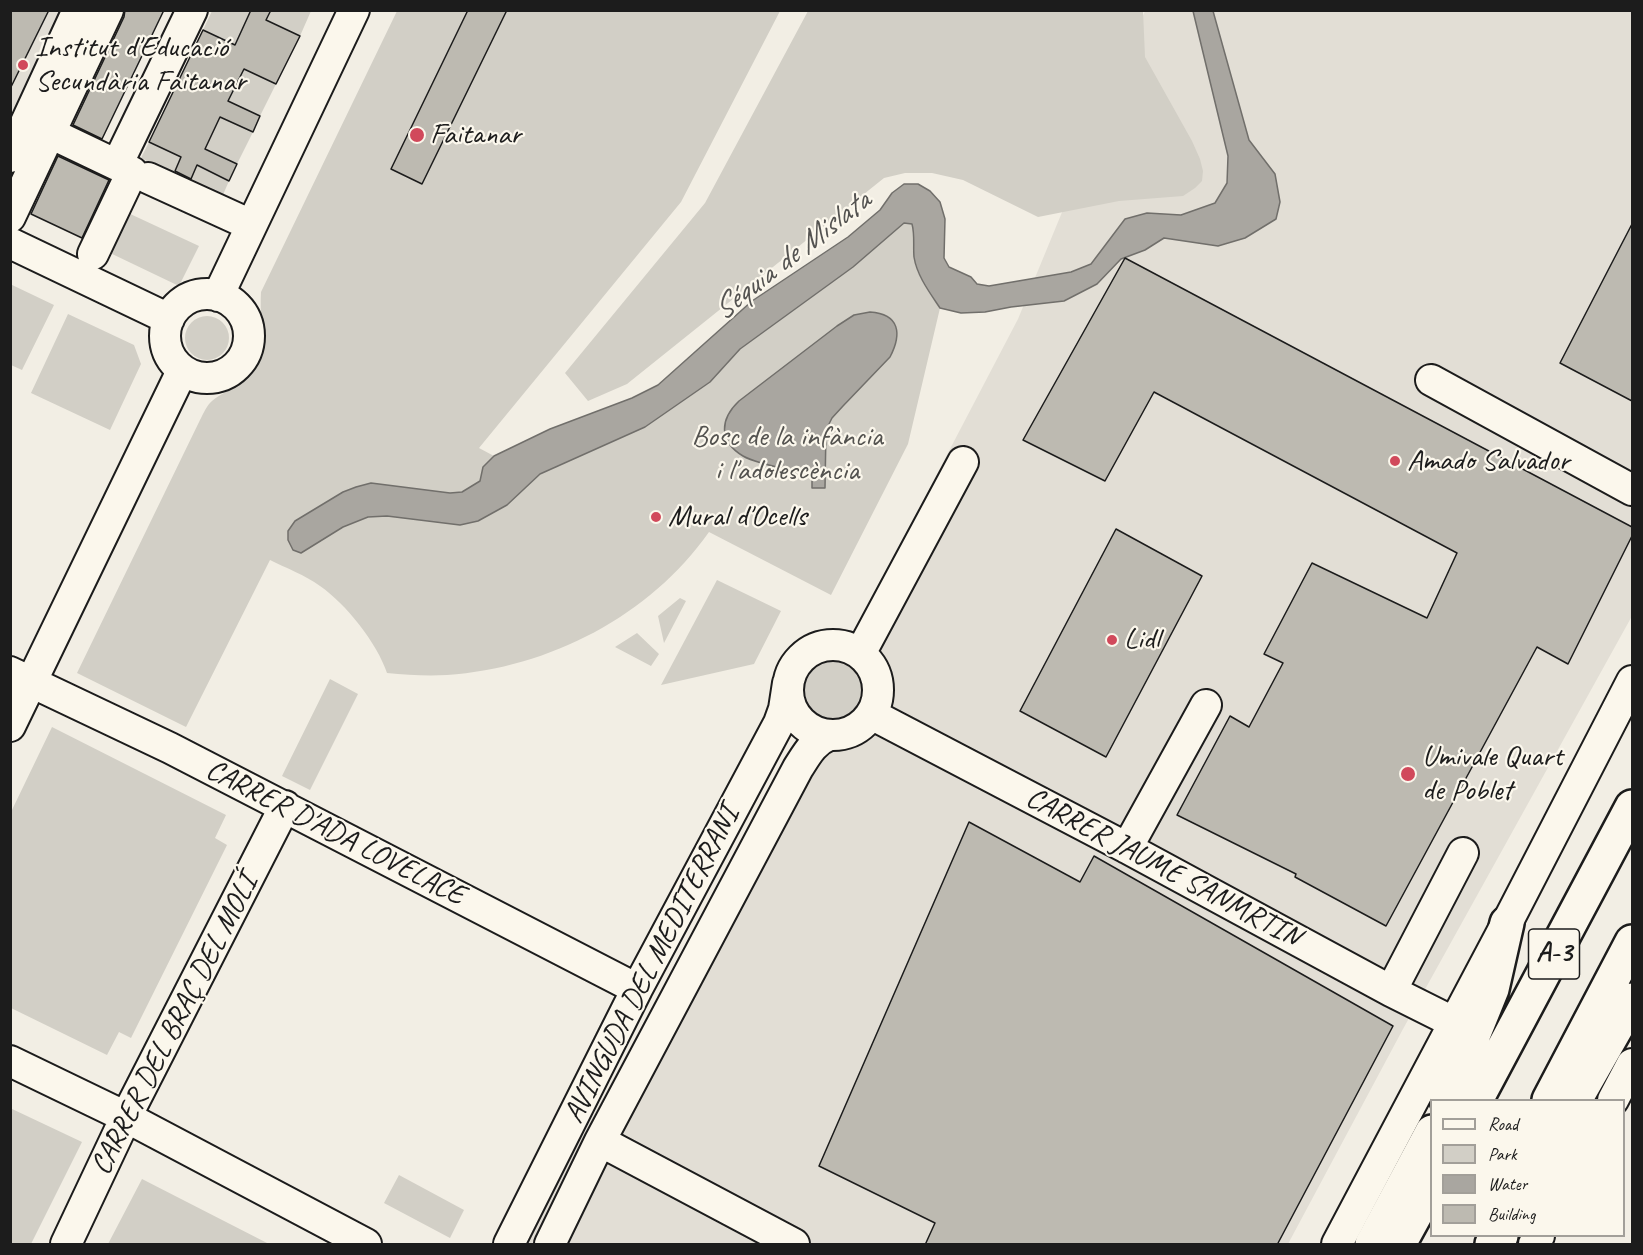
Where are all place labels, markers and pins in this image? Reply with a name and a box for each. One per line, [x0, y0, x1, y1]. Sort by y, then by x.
place label: Institut d'Educació Secundària Faitanar [35, 30, 246, 100]
marker: Institut d'Educació Secundària Faitanar [16, 58, 30, 72]
place label: Faitanar [430, 117, 521, 153]
marker: Faitanar [408, 126, 426, 144]
place label: Amado Salvador [1407, 443, 1569, 479]
marker: Amado Salvador [1388, 454, 1402, 468]
place label: Mural d'Ocells [668, 499, 807, 535]
marker: Mural d'Ocells [649, 510, 663, 524]
place label: Lidl [1124, 622, 1160, 658]
marker: Lidl [1105, 633, 1119, 647]
place label: Umivale Quart de Poblet [1422, 739, 1563, 810]
marker: Umivale Quart de Poblet [1399, 765, 1417, 783]

